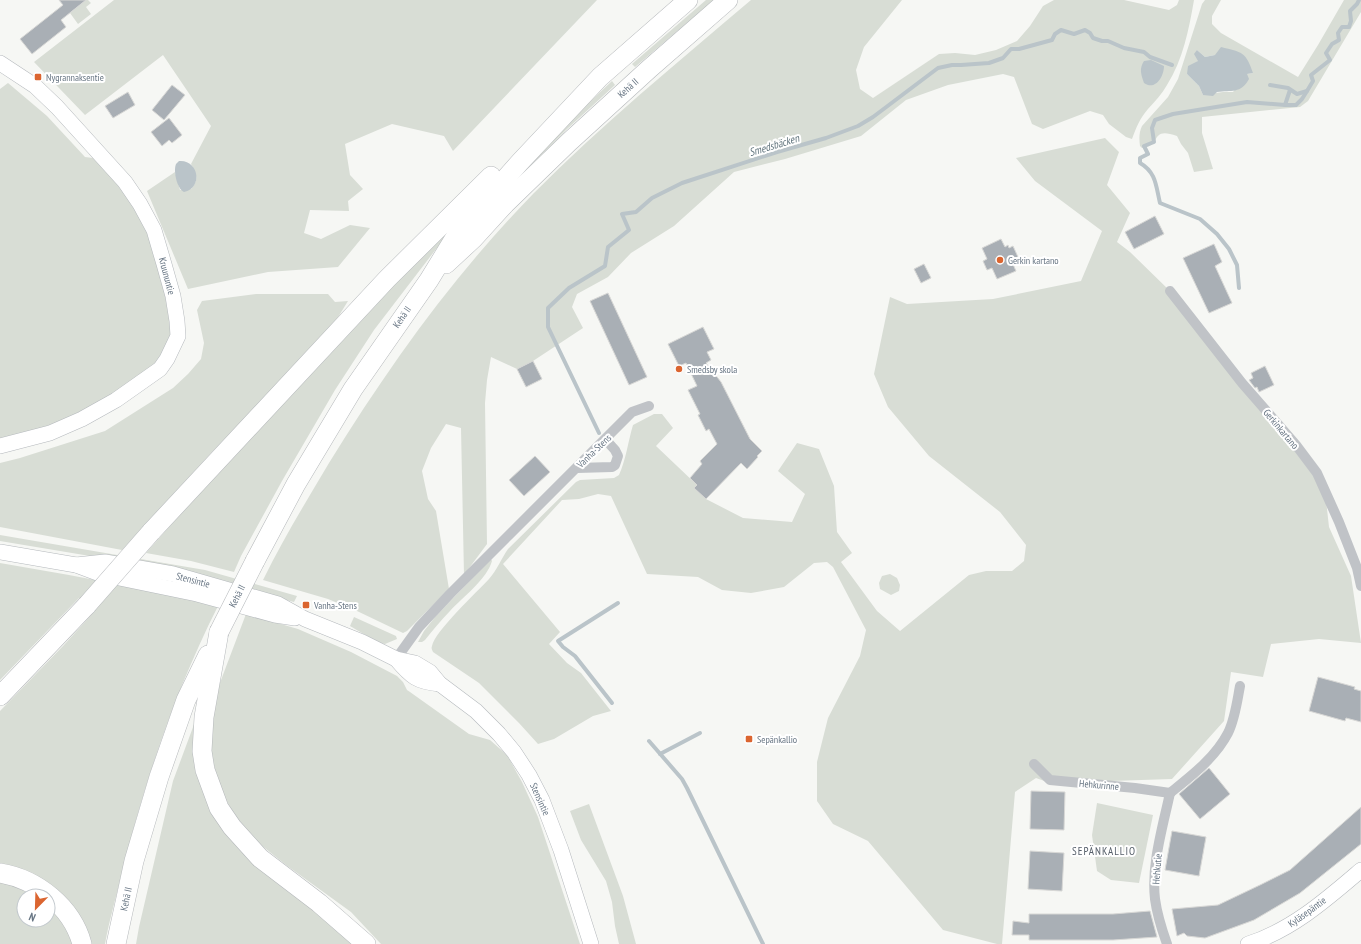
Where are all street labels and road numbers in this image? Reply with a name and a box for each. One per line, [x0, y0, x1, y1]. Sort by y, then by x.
street label: Kehä II [615, 75, 641, 101]
street label: Kruununtie [156, 256, 178, 296]
street label: Kehä II [390, 303, 414, 331]
street label: Gerkinkartano [1260, 406, 1302, 452]
street label: Vanha-Stens [573, 431, 614, 471]
street label: Stensintie [175, 569, 211, 591]
street label: Kehä II [226, 582, 248, 610]
street label: Hehkurinne [1079, 777, 1119, 793]
street label: Stensintie [527, 781, 553, 817]
street label: Hehkutie [1149, 853, 1165, 885]
street label: Kehä II [117, 886, 135, 912]
street label: Kyläsepäntie [1285, 894, 1329, 930]

